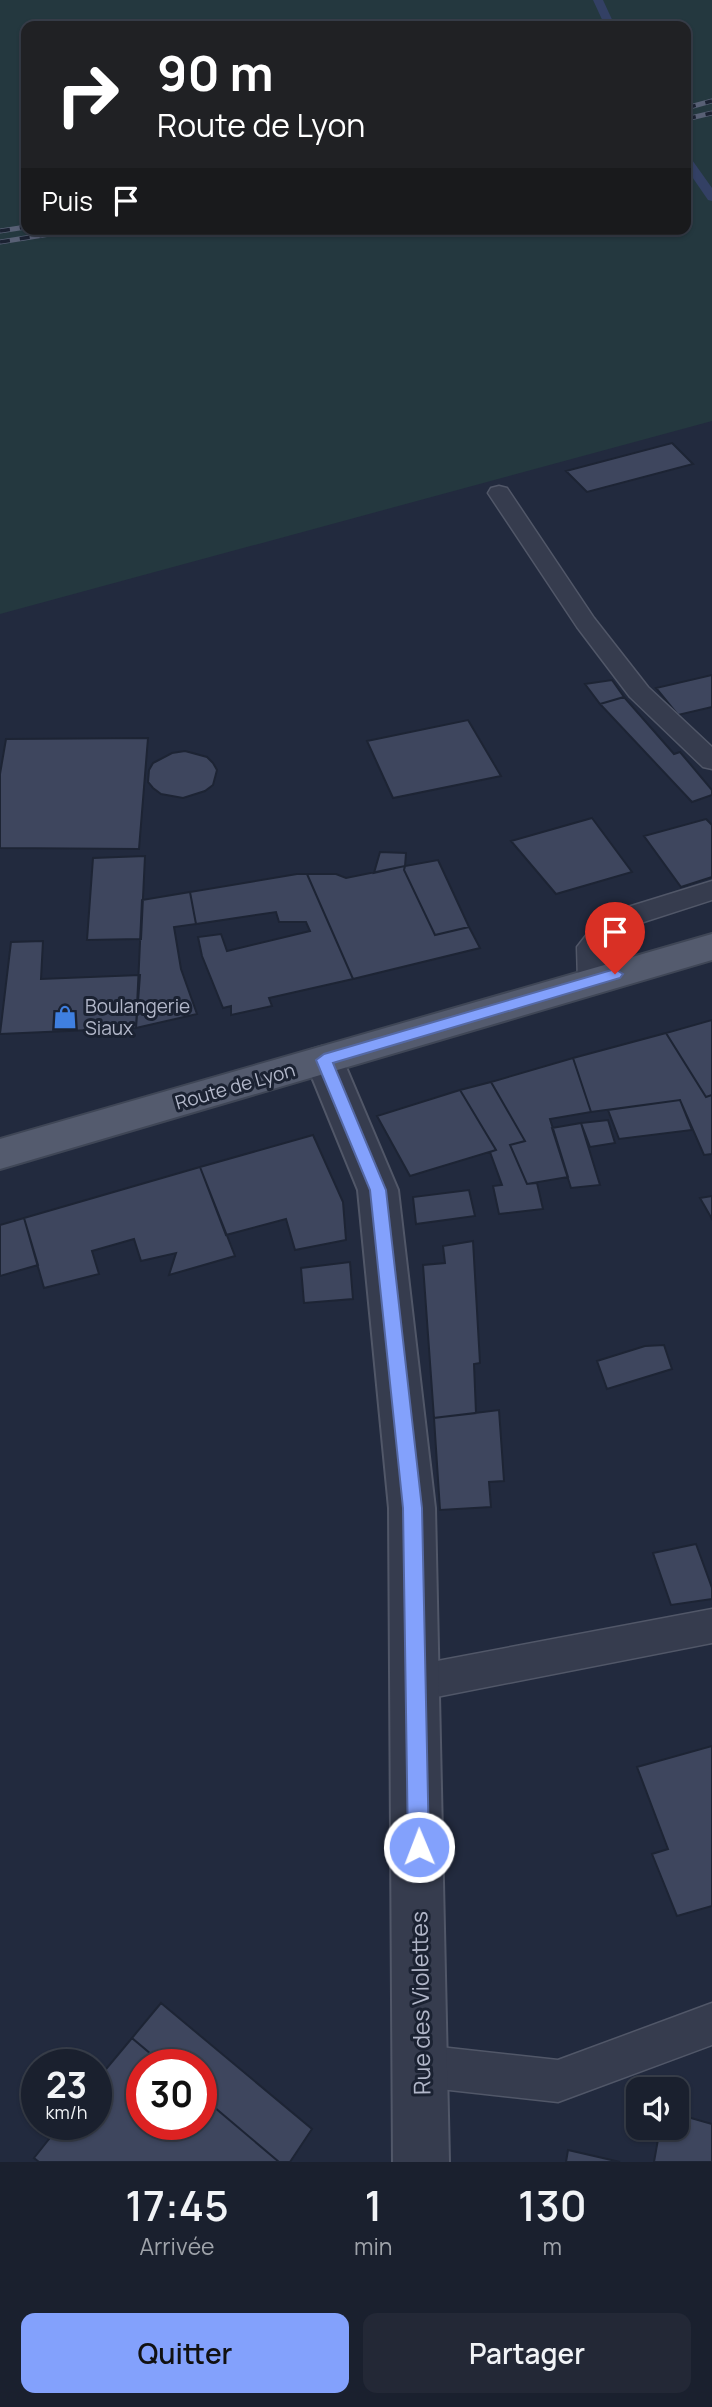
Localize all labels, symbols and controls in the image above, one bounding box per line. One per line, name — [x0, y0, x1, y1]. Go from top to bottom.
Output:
text: 90 m — [157, 39, 274, 106]
icon: right — [42, 49, 133, 140]
text: Route de Lyon — [157, 103, 365, 147]
icon: arrive — [107, 182, 145, 220]
text: Puis — [42, 183, 93, 219]
pin — [585, 902, 645, 974]
icon: arrive — [596, 913, 634, 951]
place label: Boulangerie Siaux — [85, 993, 190, 1041]
shop icon: Boulangerie Siaux — [51, 1003, 79, 1031]
street label: Route de Lyon — [172, 1056, 298, 1116]
position arrow — [382, 1810, 456, 1884]
street label: Rue des Violettes — [402, 1911, 438, 2095]
speed limit sign: 30 — [126, 2049, 217, 2140]
text: 23 — [46, 2061, 87, 2109]
map controls — [626, 2077, 689, 2140]
button: sound — [626, 2077, 689, 2140]
text: km/h — [46, 2100, 87, 2124]
text: 17:45 — [125, 2176, 229, 2234]
text: 1 — [364, 2176, 382, 2234]
text: 130 — [518, 2176, 587, 2234]
text: Arrivée — [139, 2230, 215, 2262]
text: min — [354, 2230, 393, 2262]
text: m — [543, 2230, 562, 2262]
button: Quitter — [21, 2313, 349, 2393]
button: Partager — [363, 2313, 691, 2393]

